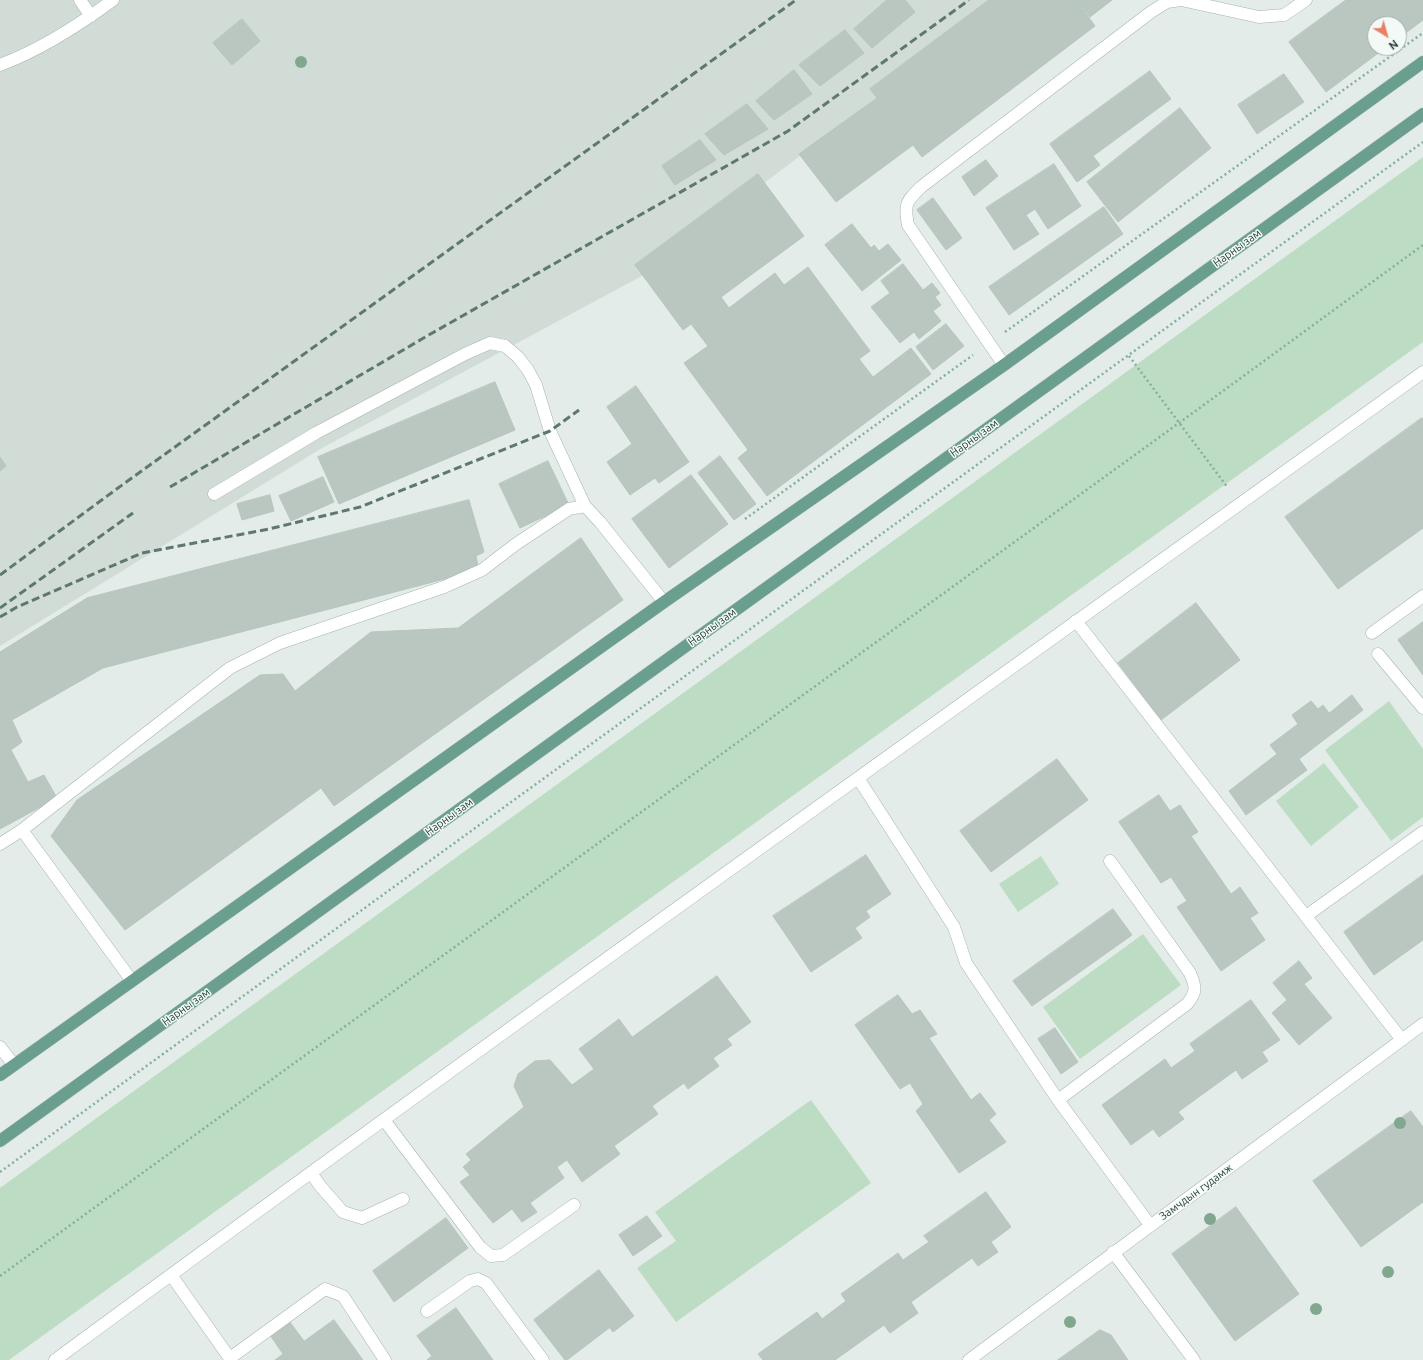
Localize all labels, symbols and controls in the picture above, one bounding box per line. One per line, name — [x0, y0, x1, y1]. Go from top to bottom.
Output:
north arrow — [1367, 16, 1407, 56]
text: N — [1387, 38, 1401, 52]
street label: Нарны зам — [1211, 226, 1263, 270]
street label: Нарны зам — [948, 416, 1000, 460]
street label: Нарны зам — [686, 605, 738, 649]
street label: Нарны зам — [423, 795, 475, 839]
street label: Нарны зам — [160, 985, 212, 1029]
street label: Замчдын гудамж — [1157, 1161, 1235, 1223]

